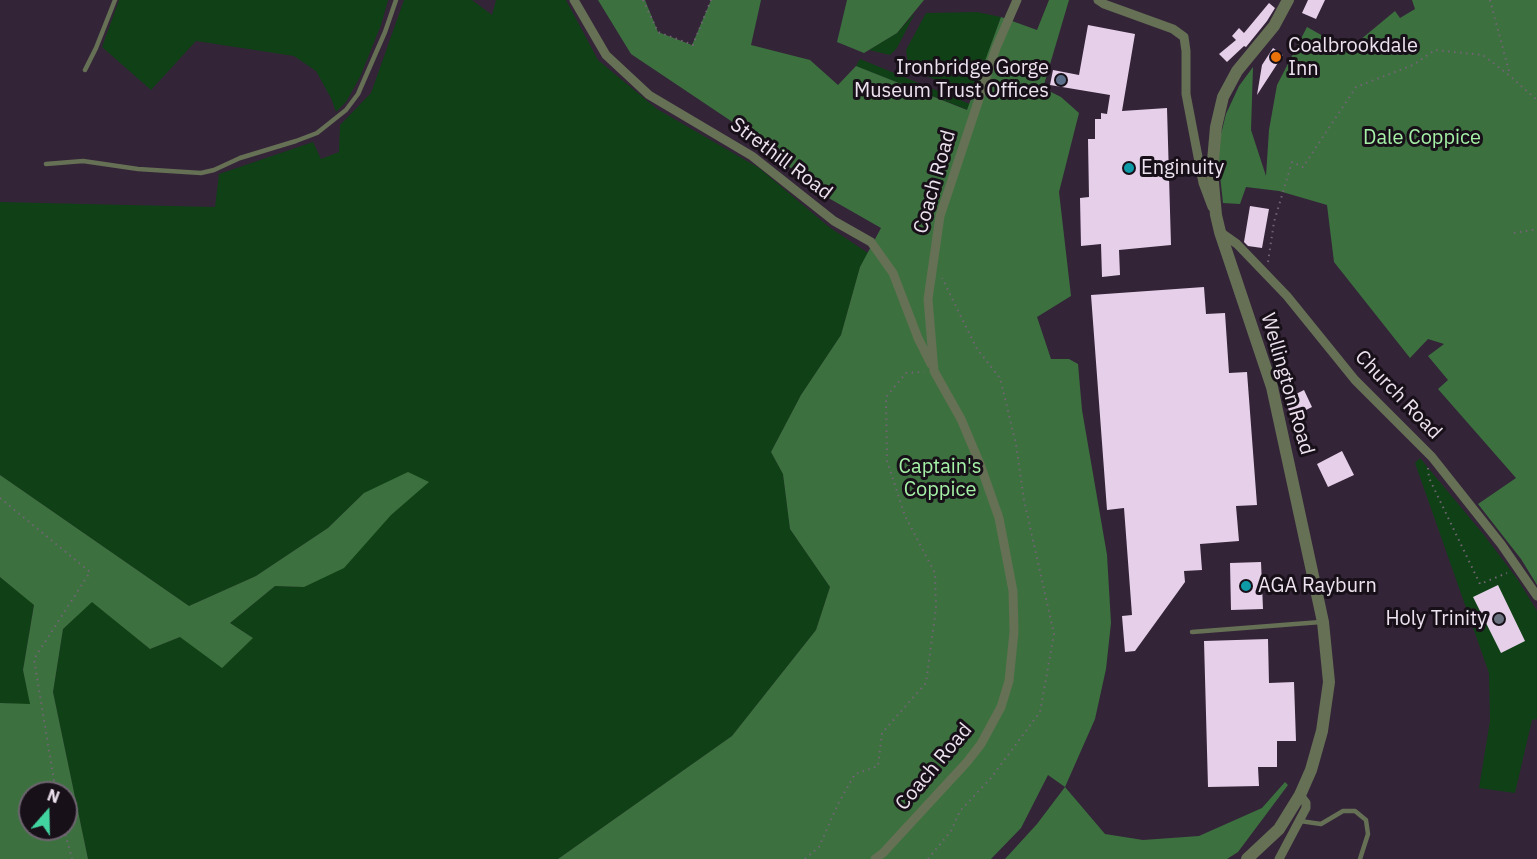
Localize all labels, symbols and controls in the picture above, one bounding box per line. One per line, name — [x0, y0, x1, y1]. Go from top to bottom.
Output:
place label: Coalbrookdale Inn — [1288, 34, 1418, 81]
marker: Coalbrookdale Inn — [1269, 50, 1283, 64]
place label: Ironbridge Gorge Museum Trust Offices — [854, 56, 1049, 103]
marker: Ironbridge Gorge Museum Trust Offices — [1054, 73, 1068, 87]
street label: Strethill Road — [725, 113, 837, 205]
park label: Dale Coppice — [1363, 126, 1481, 150]
street label: Coach Road — [909, 128, 961, 236]
place label: Enginuity — [1141, 156, 1224, 180]
marker: Enginuity — [1122, 161, 1136, 175]
street label: Wellington Road — [1255, 310, 1319, 458]
street label: Church Road — [1350, 345, 1446, 445]
park label: Captain's Coppice — [899, 455, 981, 502]
place label: AGA Rayburn — [1258, 574, 1377, 598]
marker: AGA Rayburn — [1239, 579, 1253, 593]
place label: Holy Trinity — [1385, 607, 1487, 631]
marker: Holy Trinity — [1492, 612, 1506, 626]
street label: Coach Road — [891, 719, 977, 815]
north arrow — [18, 781, 78, 841]
text: N — [45, 785, 62, 807]

